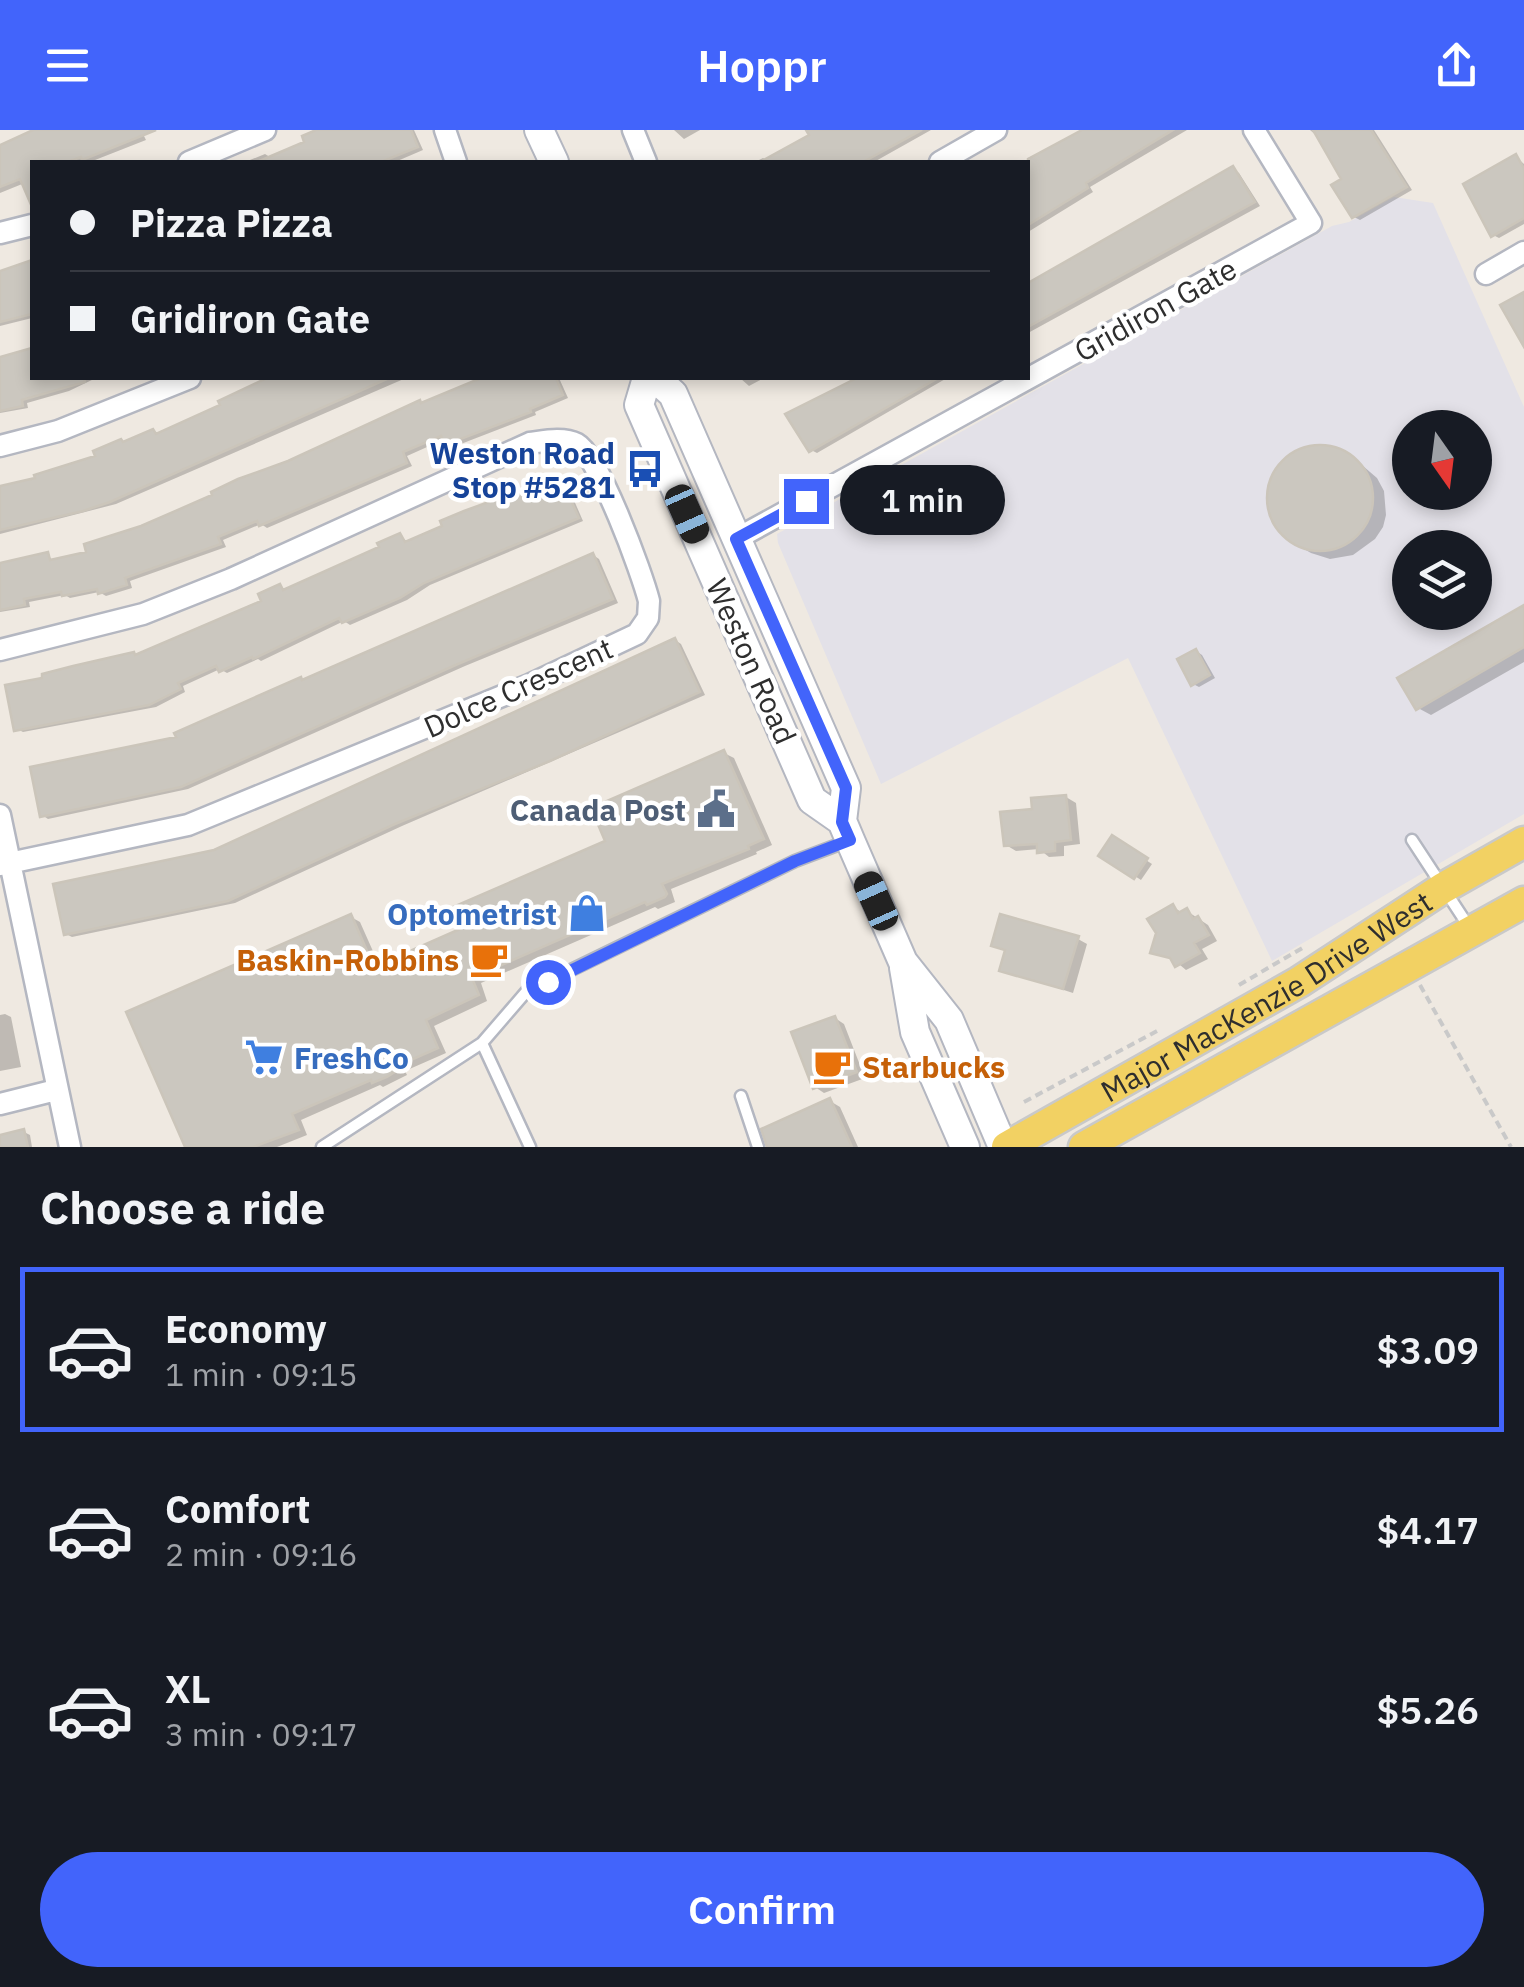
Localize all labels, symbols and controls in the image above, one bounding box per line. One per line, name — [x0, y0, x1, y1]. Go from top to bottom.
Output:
text: Hoppr — [697, 36, 827, 94]
icon: menu — [40, 38, 95, 93]
icon: share — [1429, 38, 1484, 93]
text: Pizza Pizza — [130, 198, 333, 247]
street label: Gridiron Gate — [1067, 248, 1243, 370]
text: Gridiron Gate — [130, 294, 370, 343]
north arrow — [1392, 410, 1492, 510]
map controls — [1392, 410, 1492, 630]
place label: Weston Road Stop #5281 — [430, 433, 615, 506]
bus stop icon: Weston Road Stop #5281 — [624, 448, 666, 490]
callout: 1 min — [841, 466, 1006, 536]
route end — [784, 479, 829, 524]
text: 1 min — [881, 479, 964, 521]
car — [661, 480, 713, 548]
button: layers — [1392, 530, 1492, 630]
street label: Weston Road — [698, 572, 806, 750]
street label: Dolce Crescent — [417, 628, 619, 746]
public building icon: Canada Post — [695, 788, 737, 830]
place label: Canada Post — [510, 790, 686, 829]
car — [850, 867, 902, 935]
street label: Major MacKenzie Drive West — [1093, 881, 1439, 1110]
shop icon: Optometrist — [566, 892, 608, 934]
place label: Optometrist — [387, 894, 557, 933]
cafe icon: Baskin-Robbins — [468, 938, 510, 980]
place label: Baskin-Robbins — [236, 940, 459, 979]
route start — [526, 960, 571, 1005]
supermarket icon: FreshCo — [243, 1036, 285, 1078]
place label: FreshCo — [294, 1038, 409, 1077]
cafe icon: Starbucks — [811, 1045, 853, 1087]
place label: Starbucks — [862, 1047, 1005, 1086]
text: Choose a ride — [40, 1178, 325, 1236]
text: Economy — [165, 1304, 327, 1353]
icon: car — [45, 1305, 135, 1395]
text: $3.09 — [1376, 1325, 1479, 1374]
text: 1 min · 09:15 — [165, 1353, 358, 1395]
text: Comfort — [165, 1484, 310, 1533]
icon: car — [45, 1485, 135, 1575]
text: $4.17 — [1376, 1505, 1479, 1554]
text: 2 min · 09:16 — [165, 1533, 358, 1575]
text: XL — [165, 1664, 211, 1713]
icon: car — [45, 1665, 135, 1755]
text: $5.26 — [1376, 1685, 1479, 1734]
text: 3 min · 09:17 — [165, 1713, 358, 1755]
button: Confirm — [40, 1852, 1484, 1967]

